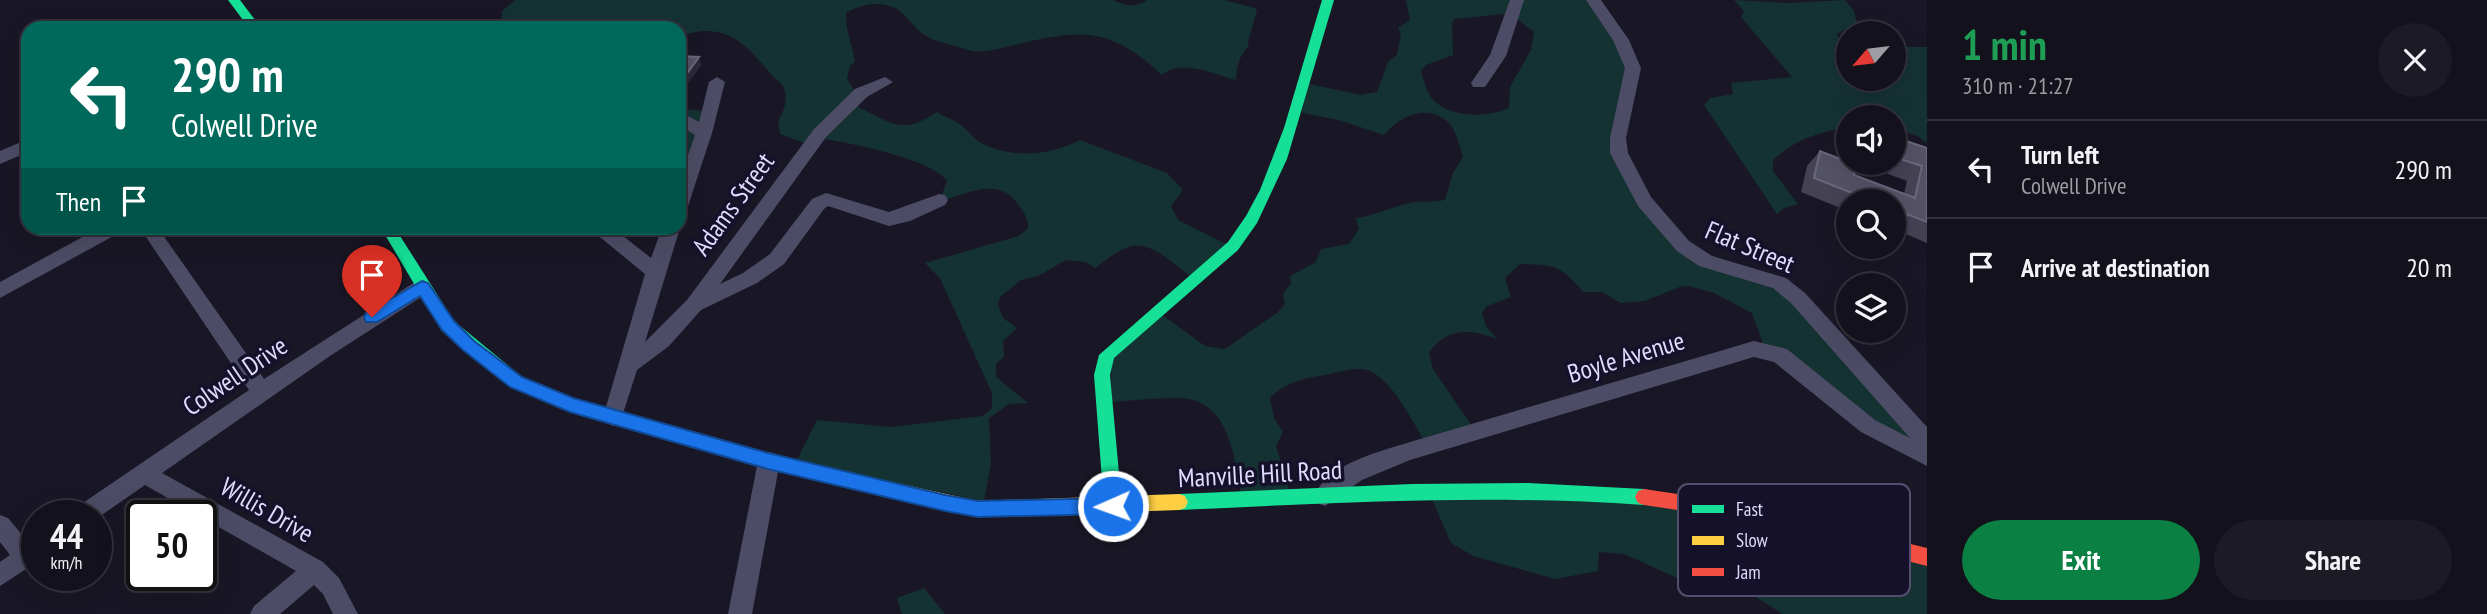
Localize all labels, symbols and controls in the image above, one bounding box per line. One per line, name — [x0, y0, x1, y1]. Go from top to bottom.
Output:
text: 1 min — [1962, 17, 2047, 72]
north arrow — [1836, 21, 1906, 91]
map controls — [1836, 21, 1906, 343]
button: close — [2378, 23, 2452, 97]
text: 290 m — [171, 42, 284, 106]
icon: left — [56, 49, 147, 140]
text: 310 m · 21:27 — [1962, 71, 2074, 100]
text: Colwell Drive — [171, 104, 318, 146]
button: sound — [1836, 105, 1906, 175]
text: Turn left — [2021, 138, 2099, 171]
street label: Adams Street — [684, 146, 781, 262]
icon: left — [1962, 150, 2000, 188]
text: 290 m — [2394, 153, 2452, 186]
text: Colwell Drive — [2021, 171, 2126, 200]
icon: arrive — [115, 182, 153, 220]
text: Then — [56, 185, 101, 218]
button: search — [1836, 189, 1906, 259]
street label: Flat Street — [1701, 213, 1800, 280]
pin — [342, 245, 402, 317]
icon: arrive — [1962, 248, 2000, 286]
text: Arrive at destination — [2021, 251, 2210, 284]
text: 20 m — [2406, 251, 2452, 284]
icon: arrive — [353, 256, 391, 294]
button: layers — [1836, 273, 1906, 343]
street label: Boyle Avenue — [1563, 323, 1688, 390]
street label: Colwell Drive — [176, 329, 293, 423]
street label: Manville Hill Road — [1177, 453, 1343, 494]
position arrow — [1076, 469, 1150, 543]
street label: Willis Drive — [215, 470, 320, 549]
legend — [1678, 484, 1910, 596]
text: Fast — [1736, 497, 1764, 521]
speed limit sign: 50 — [126, 500, 217, 591]
text: 44 — [50, 513, 83, 559]
button: Exit — [1962, 520, 2200, 600]
button: Share — [2214, 520, 2452, 600]
text: Slow — [1736, 528, 1769, 552]
text: km/h — [51, 551, 82, 574]
text: Jam — [1735, 560, 1761, 584]

